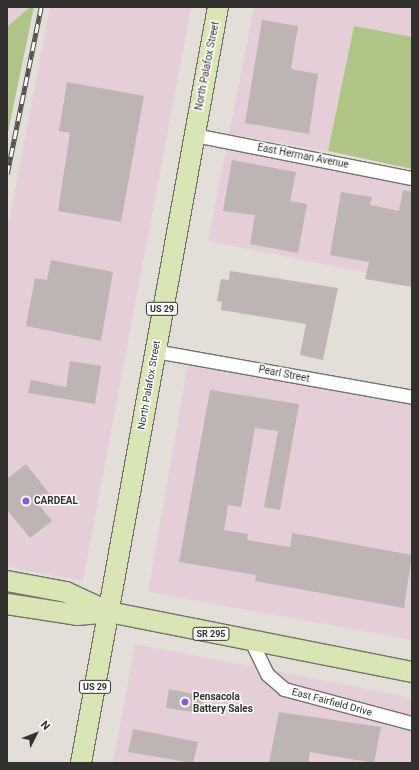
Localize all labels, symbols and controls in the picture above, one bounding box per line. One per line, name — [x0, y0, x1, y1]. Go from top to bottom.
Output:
street label: North Palafox Street — [193, 21, 221, 111]
street label: East Herman Avenue — [256, 141, 350, 171]
road number: US 29 — [145, 302, 179, 316]
street label: North Palafox Street — [135, 340, 163, 430]
street label: Pearl Street — [257, 363, 311, 385]
place label: CARDEAL — [34, 495, 78, 507]
marker: CARDEAL — [21, 496, 31, 506]
road number: SR 295 — [192, 627, 230, 641]
road number: US 29 — [78, 680, 112, 694]
street label: East Fairfield Drive — [291, 686, 373, 718]
place label: Pensacola Battery Sales — [193, 690, 253, 714]
marker: Pensacola Battery Sales — [180, 697, 190, 707]
north arrow — [16, 714, 56, 754]
text: N — [38, 718, 53, 733]

